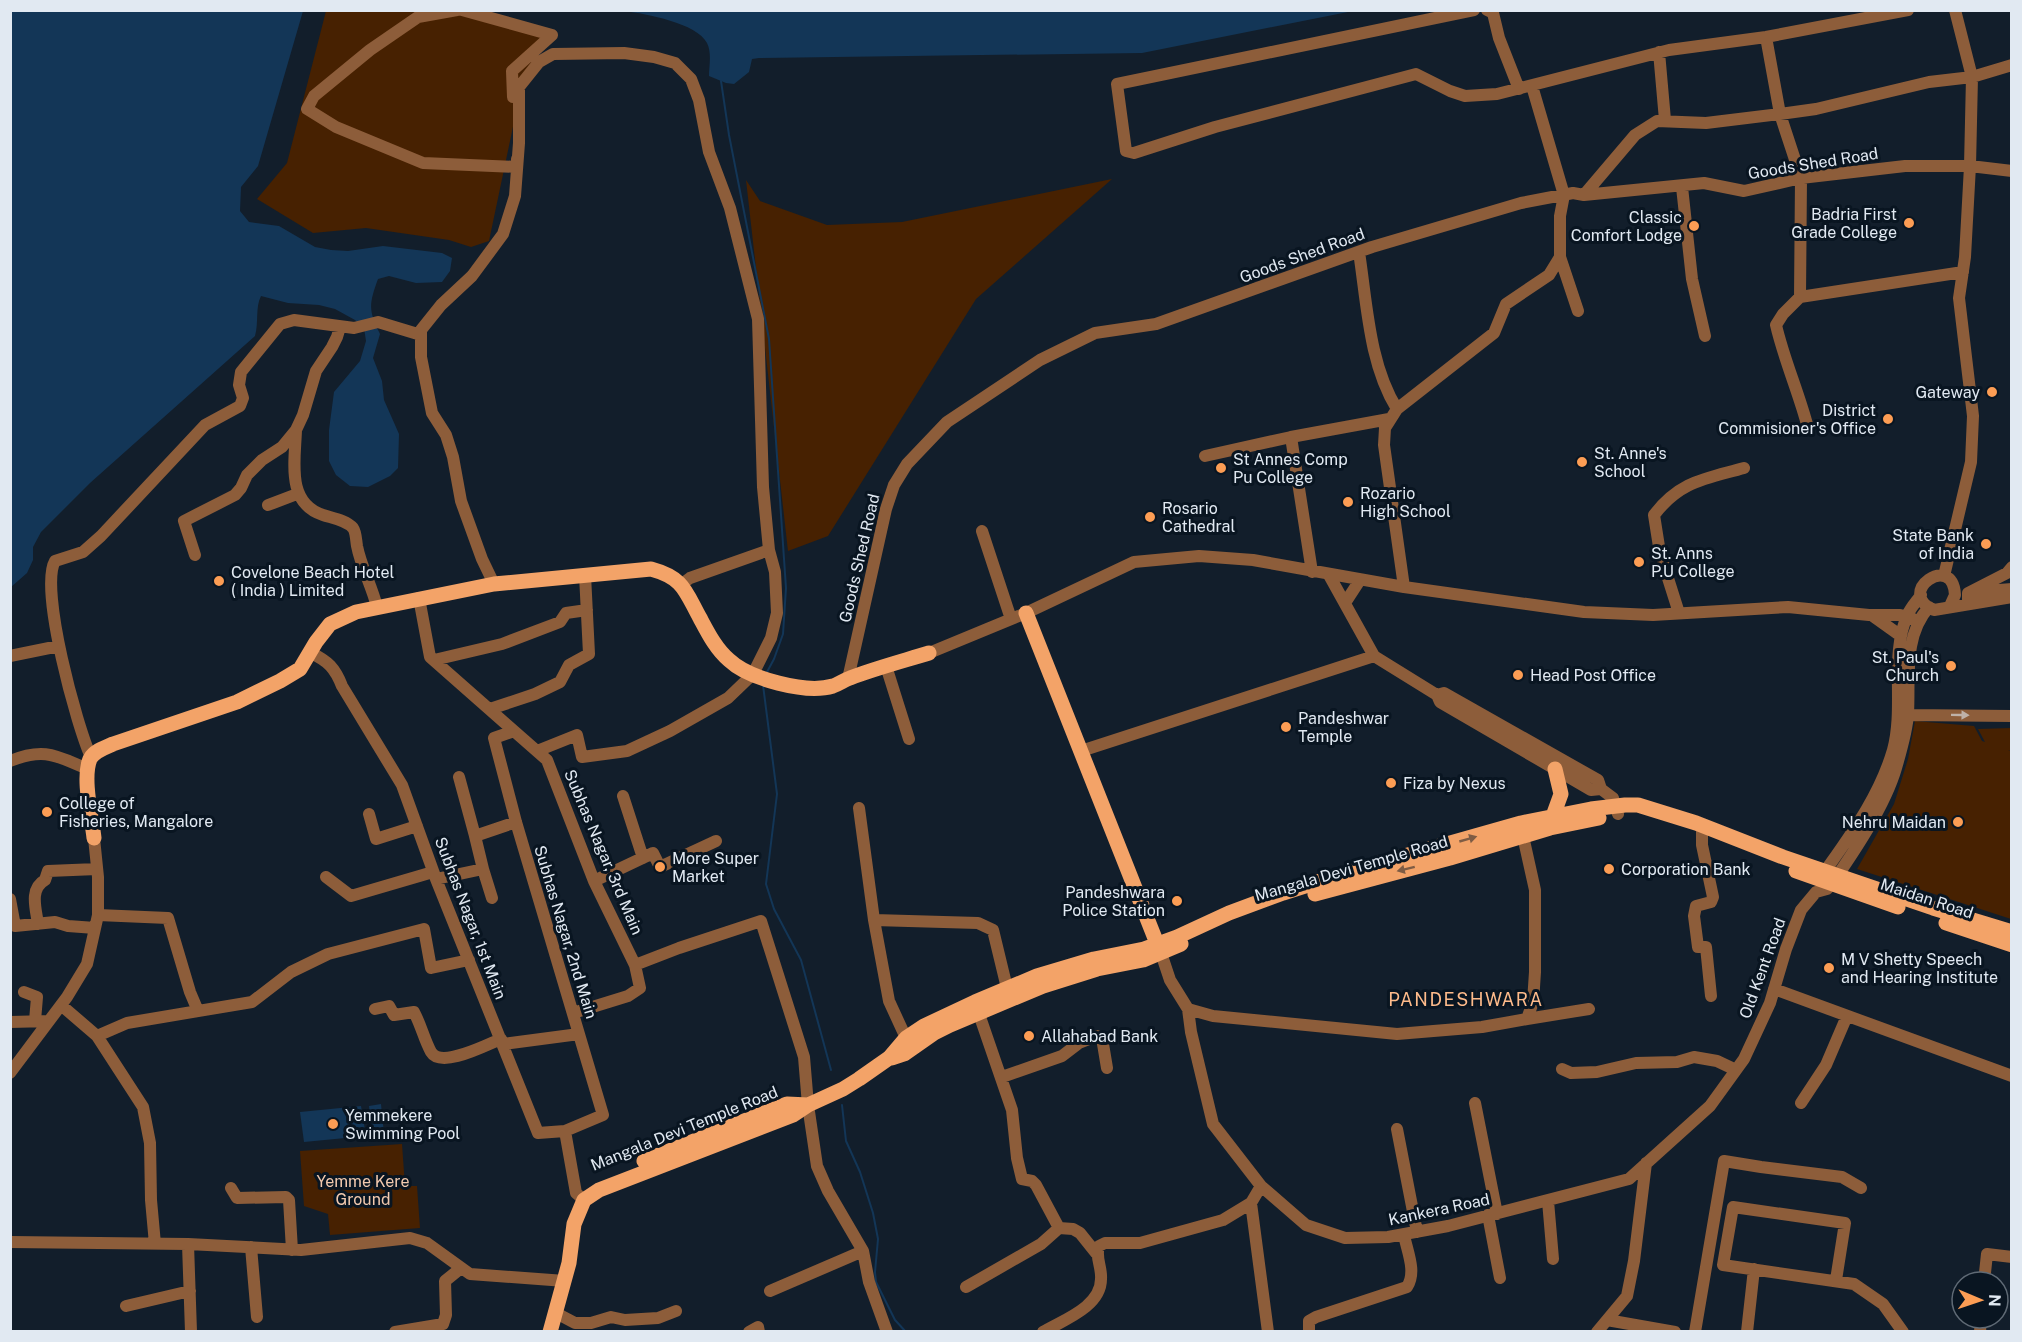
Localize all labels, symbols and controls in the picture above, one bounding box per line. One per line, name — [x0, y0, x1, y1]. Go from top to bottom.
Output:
street label: Goods Shed Road — [1747, 144, 1880, 183]
place label: Badria First Grade College — [1791, 205, 1897, 242]
place label: Classic Comfort Lodge — [1571, 208, 1682, 245]
marker: Badria First Grade College — [1902, 216, 1916, 230]
marker: Classic Comfort Lodge — [1687, 219, 1701, 233]
street label: Goods Shed Road — [1237, 224, 1367, 287]
place label: Gateway — [1915, 383, 1980, 402]
marker: Gateway — [1985, 385, 1999, 399]
place label: District Commisioner's Office — [1718, 401, 1876, 438]
marker: District Commisioner's Office — [1881, 412, 1895, 426]
place label: St. Anne's School — [1594, 444, 1667, 481]
place label: St Annes Comp Pu College — [1233, 450, 1348, 487]
marker: St. Anne's School — [1575, 455, 1589, 469]
marker: St Annes Comp Pu College — [1214, 461, 1228, 475]
place label: Rozario High School — [1360, 484, 1451, 521]
street label: Goods Shed Road — [835, 492, 884, 624]
marker: Rozario High School — [1341, 495, 1355, 509]
place label: Rosario Cathedral — [1162, 499, 1235, 536]
marker: Rosario Cathedral — [1143, 510, 1157, 524]
place label: State Bank of India — [1892, 526, 1974, 563]
marker: State Bank of India — [1979, 537, 1993, 551]
place label: St. Anns P.U College — [1651, 544, 1735, 581]
marker: St. Anns P.U College — [1632, 555, 1646, 569]
place label: Covelone Beach Hotel ( India ) Limited — [231, 563, 395, 600]
marker: Covelone Beach Hotel ( India ) Limited — [212, 574, 226, 588]
place label: St. Paul's Church — [1872, 648, 1939, 685]
marker: St. Paul's Church — [1944, 659, 1958, 673]
place label: Head Post Office — [1530, 666, 1656, 685]
marker: Head Post Office — [1511, 668, 1525, 682]
place label: Pandeshwar Temple — [1298, 709, 1389, 746]
one-way arrow — [1950, 710, 1969, 719]
marker: Pandeshwar Temple — [1279, 720, 1293, 734]
street label: Subhas Nagar, 3rd Main — [560, 767, 647, 938]
place label: Fiza by Nexus — [1403, 774, 1506, 793]
marker: Fiza by Nexus — [1384, 776, 1398, 790]
place label: College of Fisheries, Mangalore — [59, 794, 213, 831]
marker: College of Fisheries, Mangalore — [40, 805, 54, 819]
place label: Nehru Maidan — [1842, 813, 1946, 832]
marker: Nehru Maidan — [1951, 815, 1965, 829]
street label: Mangala Devi Temple Road — [1252, 832, 1450, 905]
street label: Subhas Nagar, 1st Main — [431, 834, 510, 1002]
one-way arrow — [1459, 834, 1477, 843]
street label: Subhas Nagar, 2nd Main — [530, 843, 601, 1021]
place label: More Super Market — [672, 849, 759, 886]
marker: More Super Market — [653, 860, 667, 874]
place label: Corporation Bank — [1621, 860, 1750, 879]
marker: Corporation Bank — [1602, 862, 1616, 876]
one-way arrow — [1397, 865, 1415, 875]
street label: Maidan Road — [1878, 875, 1976, 922]
place label: Pandeshwara Police Station — [1062, 883, 1165, 920]
marker: Pandeshwara Police Station — [1170, 894, 1184, 908]
street label: Old Kent Road — [1735, 915, 1790, 1021]
place label: M V Shetty Speech and Hearing Institute — [1841, 950, 1998, 987]
marker: M V Shetty Speech and Hearing Institute — [1822, 961, 1836, 975]
district label: PANDESHWARA — [1388, 989, 1544, 1010]
place label: Allahabad Bank — [1041, 1027, 1158, 1046]
marker: Allahabad Bank — [1022, 1029, 1036, 1043]
street label: Mangala Devi Temple Road — [588, 1082, 781, 1175]
place label: Yemmekere Swimming Pool — [345, 1106, 460, 1143]
marker: Yemmekere Swimming Pool — [326, 1117, 340, 1131]
park label: Yemme Kere Ground — [316, 1172, 410, 1209]
street label: Kankera Road — [1387, 1189, 1492, 1230]
north arrow — [1950, 1270, 2010, 1330]
text: N — [1985, 1294, 2004, 1307]

